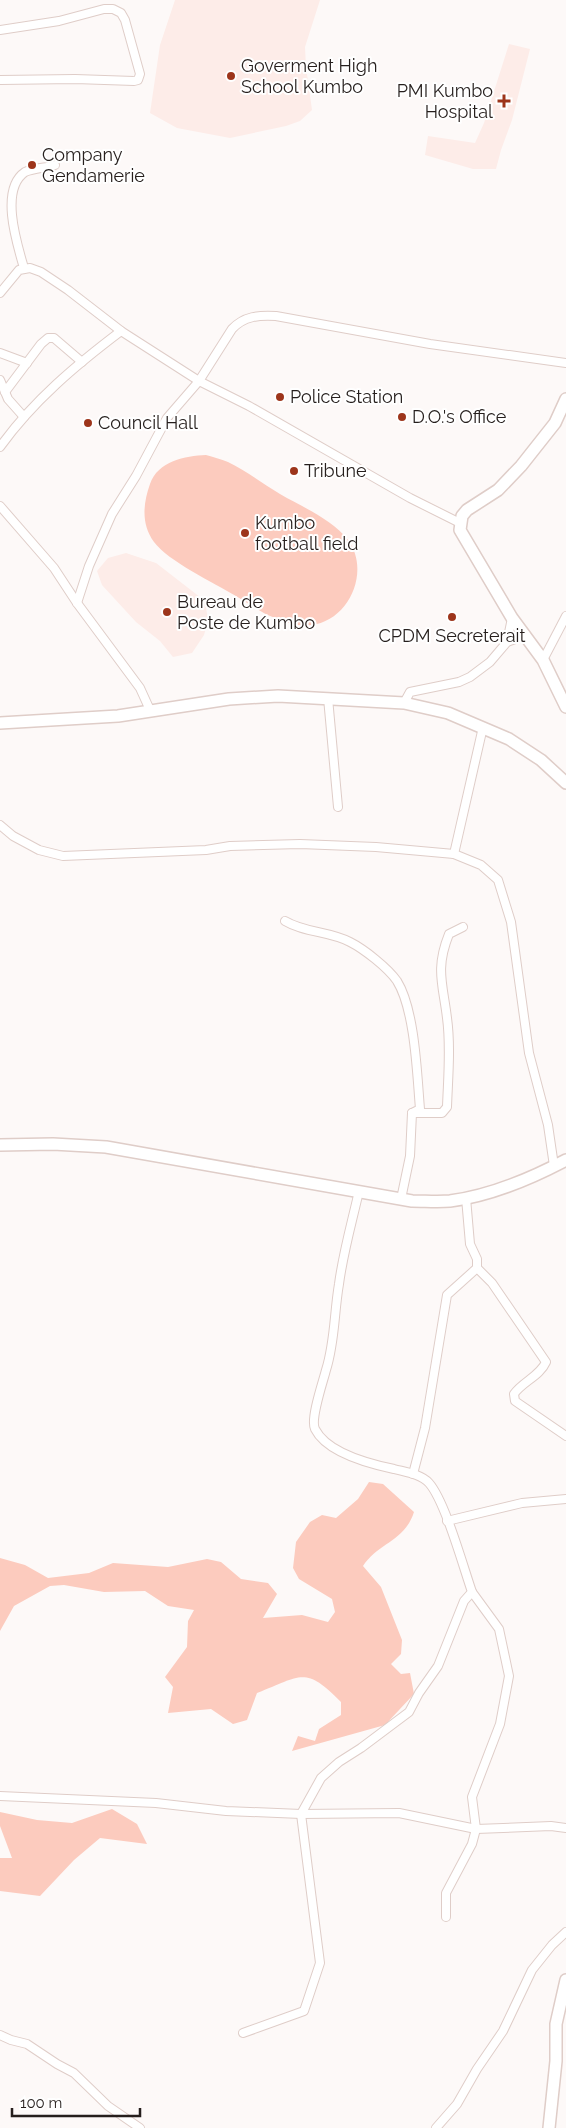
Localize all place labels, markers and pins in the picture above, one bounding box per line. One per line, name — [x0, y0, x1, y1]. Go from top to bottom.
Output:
place label: Goverment High School Kumbo — [241, 55, 377, 97]
marker: Goverment High School Kumbo — [225, 70, 237, 82]
place label: PMI Kumbo Hospital — [397, 80, 493, 122]
marker: PMI Kumbo Hospital — [497, 94, 511, 108]
place label: Company Gendamerie — [42, 144, 145, 186]
marker: Company Gendamerie — [26, 159, 38, 171]
place label: Police Station — [290, 386, 403, 407]
marker: Police Station — [274, 391, 286, 403]
place label: D.O.'s Office — [412, 406, 507, 427]
marker: D.O.'s Office — [396, 411, 408, 423]
place label: Council Hall — [98, 412, 198, 433]
marker: Council Hall — [82, 417, 94, 429]
place label: Tribune — [304, 460, 367, 481]
marker: Tribune — [288, 465, 300, 477]
place label: Kumbo football field — [255, 512, 358, 554]
marker: Kumbo football field — [239, 527, 251, 539]
place label: Bureau de Poste de Kumbo — [177, 591, 315, 633]
marker: Bureau de Poste de Kumbo — [161, 606, 173, 618]
marker: CPDM Secreterait — [446, 611, 458, 623]
place label: CPDM Secreterait — [378, 625, 526, 646]

